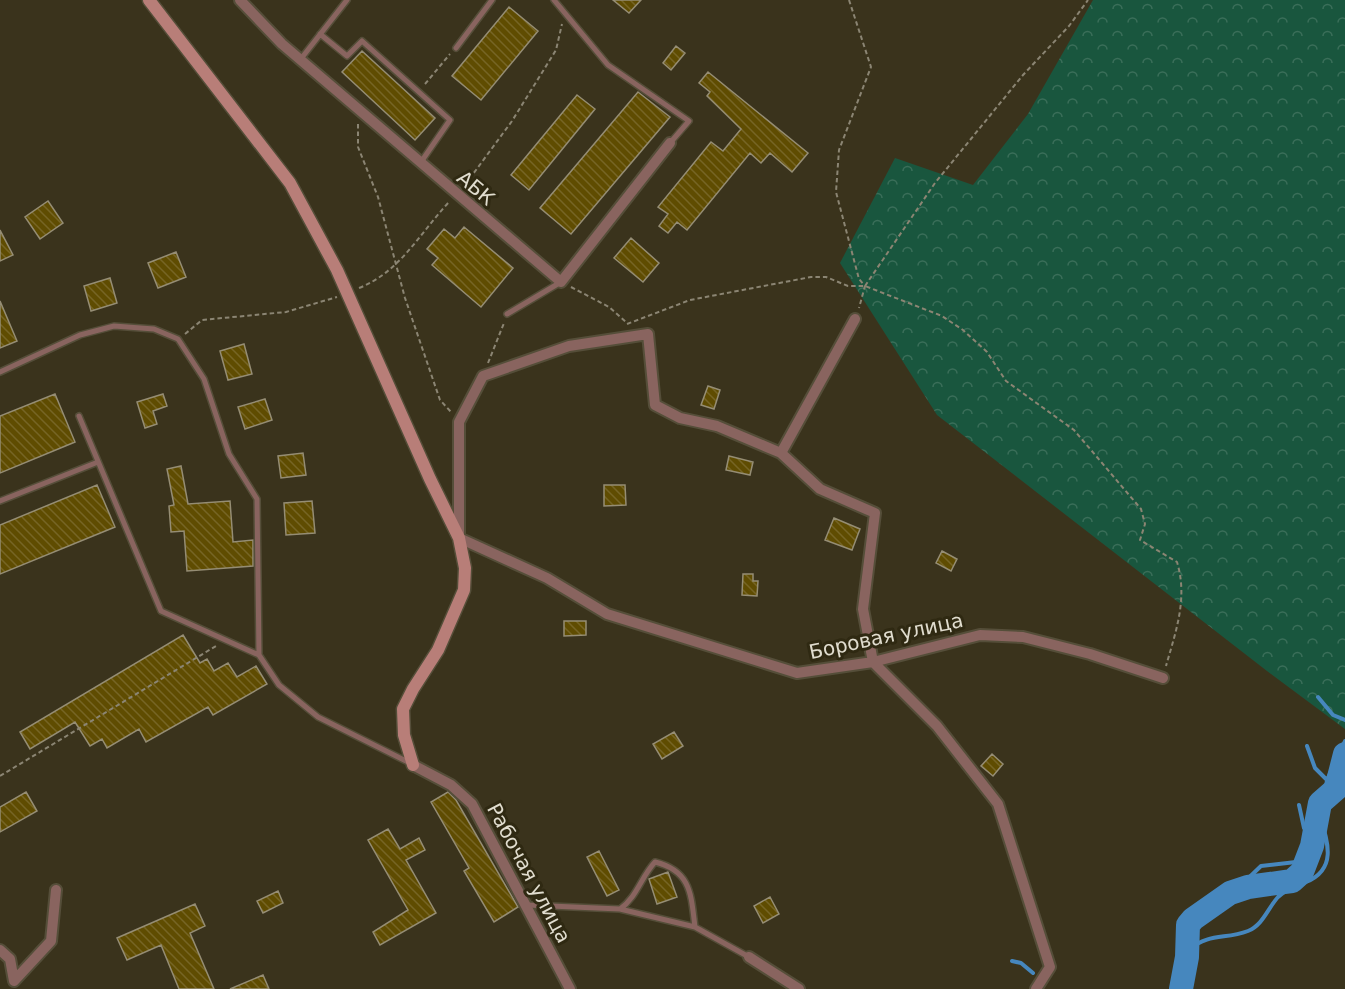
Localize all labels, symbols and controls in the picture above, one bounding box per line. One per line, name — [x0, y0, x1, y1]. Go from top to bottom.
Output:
street label: АБК — [452, 165, 500, 211]
street label: Боровая улица — [807, 608, 965, 664]
street label: Рабочая улица — [482, 799, 576, 947]

